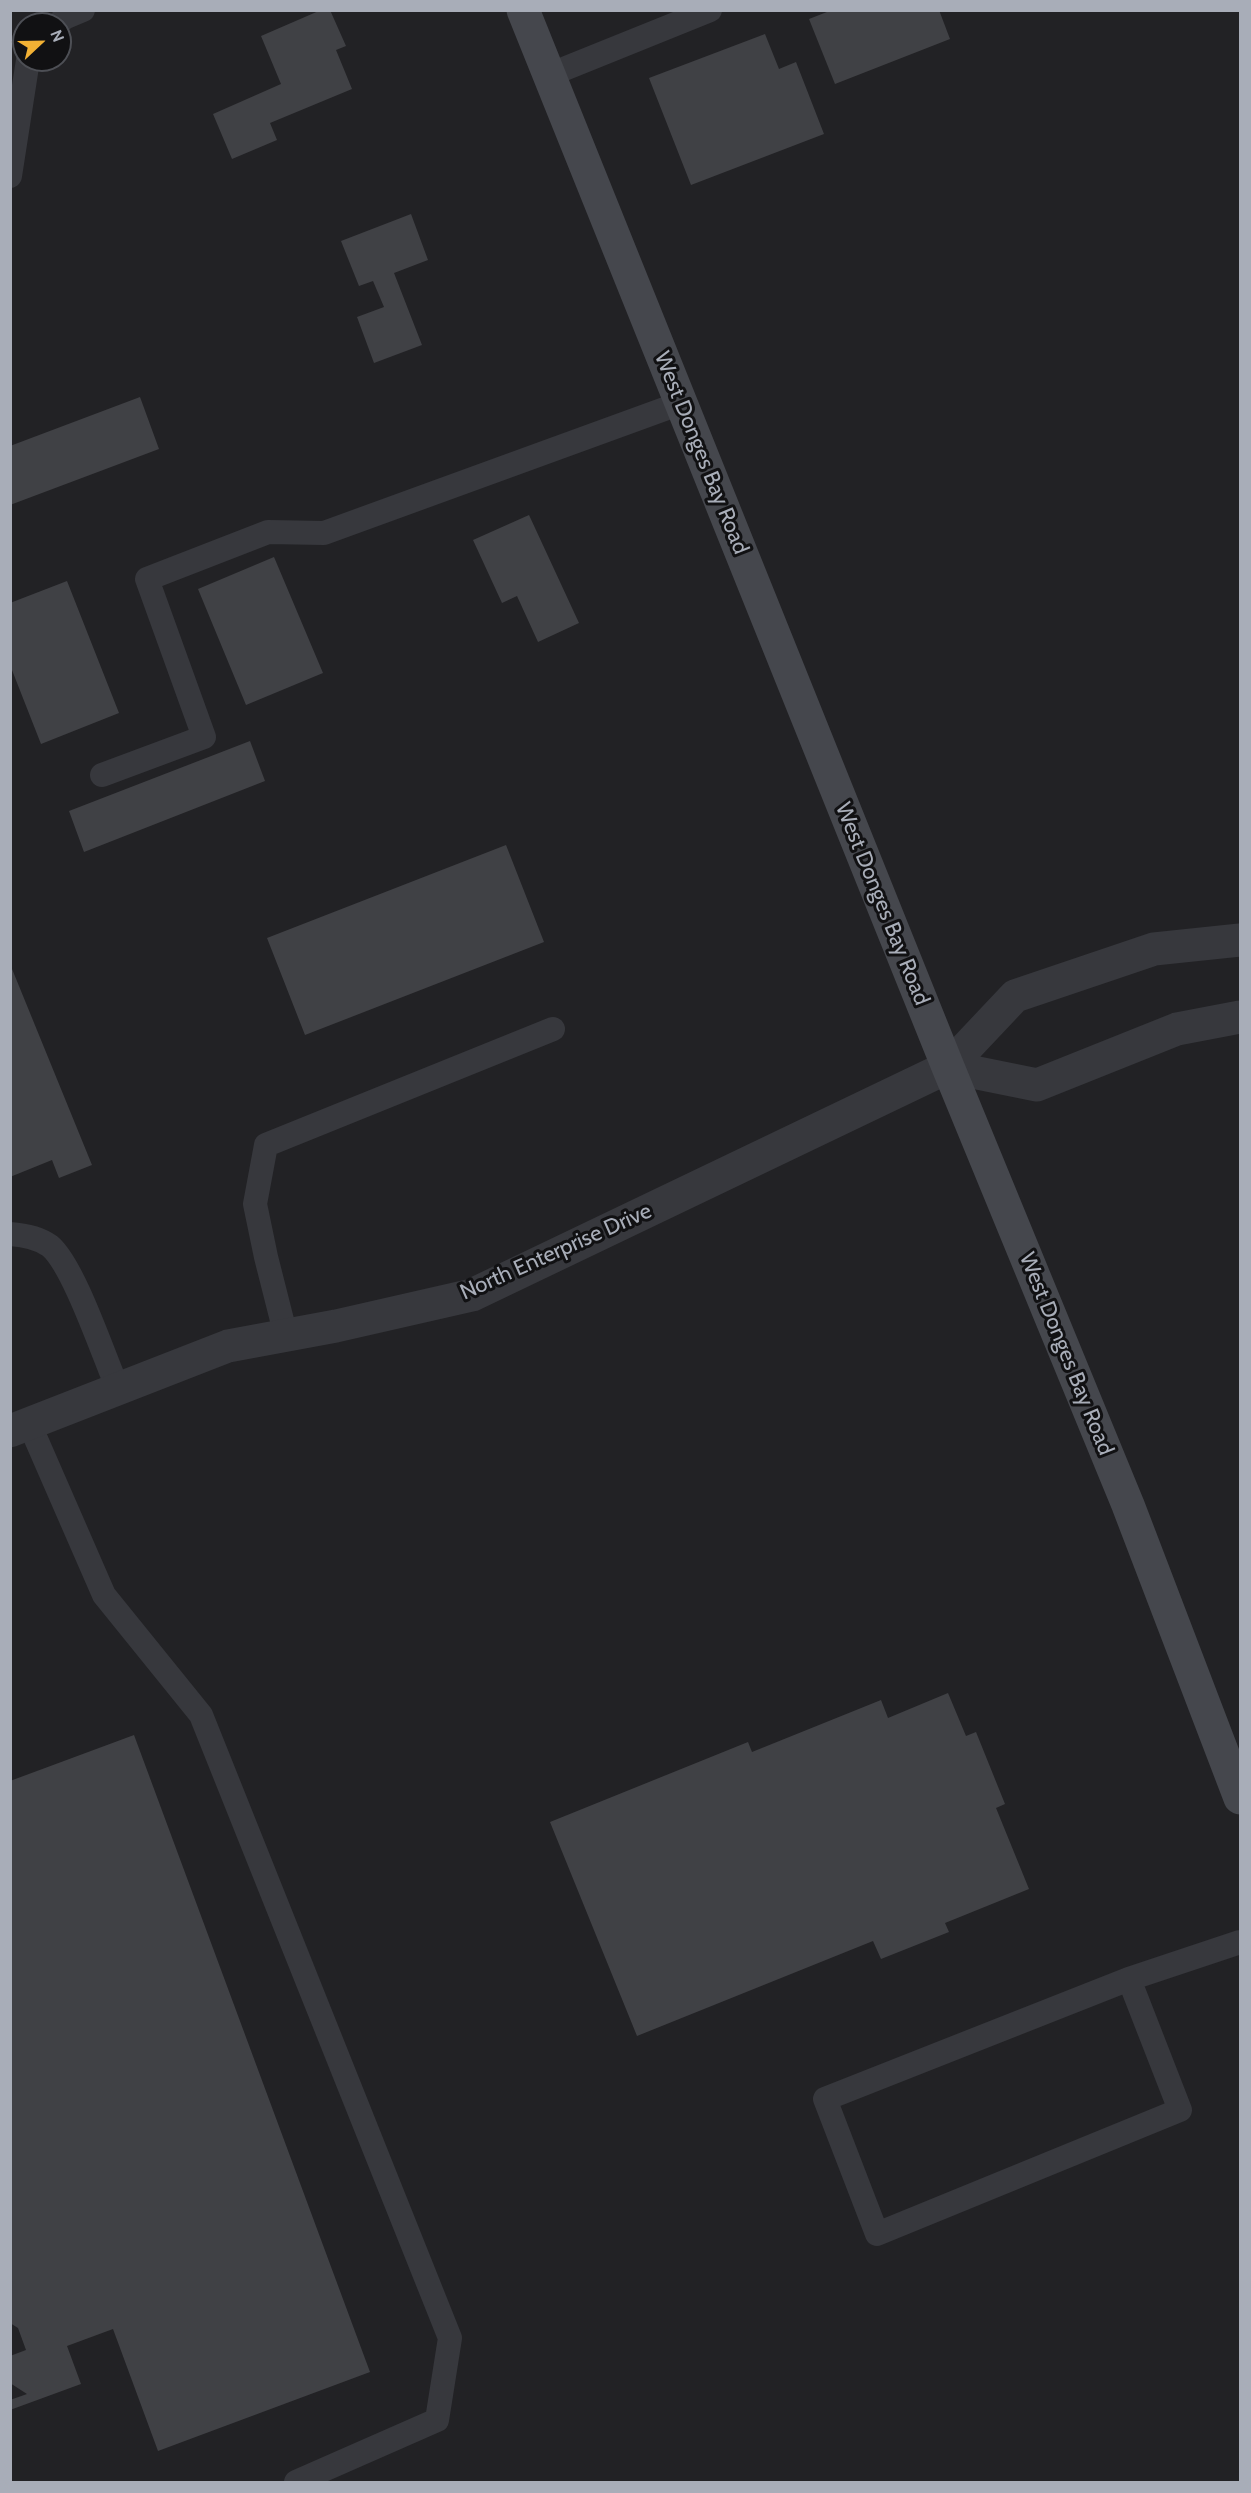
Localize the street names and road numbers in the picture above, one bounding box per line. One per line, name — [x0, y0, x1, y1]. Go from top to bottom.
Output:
street label: West Donges Bay Road — [648, 348, 754, 558]
street label: West Donges Bay Road — [829, 799, 935, 1009]
street label: North Enterprise Drive — [456, 1198, 656, 1306]
street label: West Donges Bay Road — [1013, 1249, 1119, 1459]

